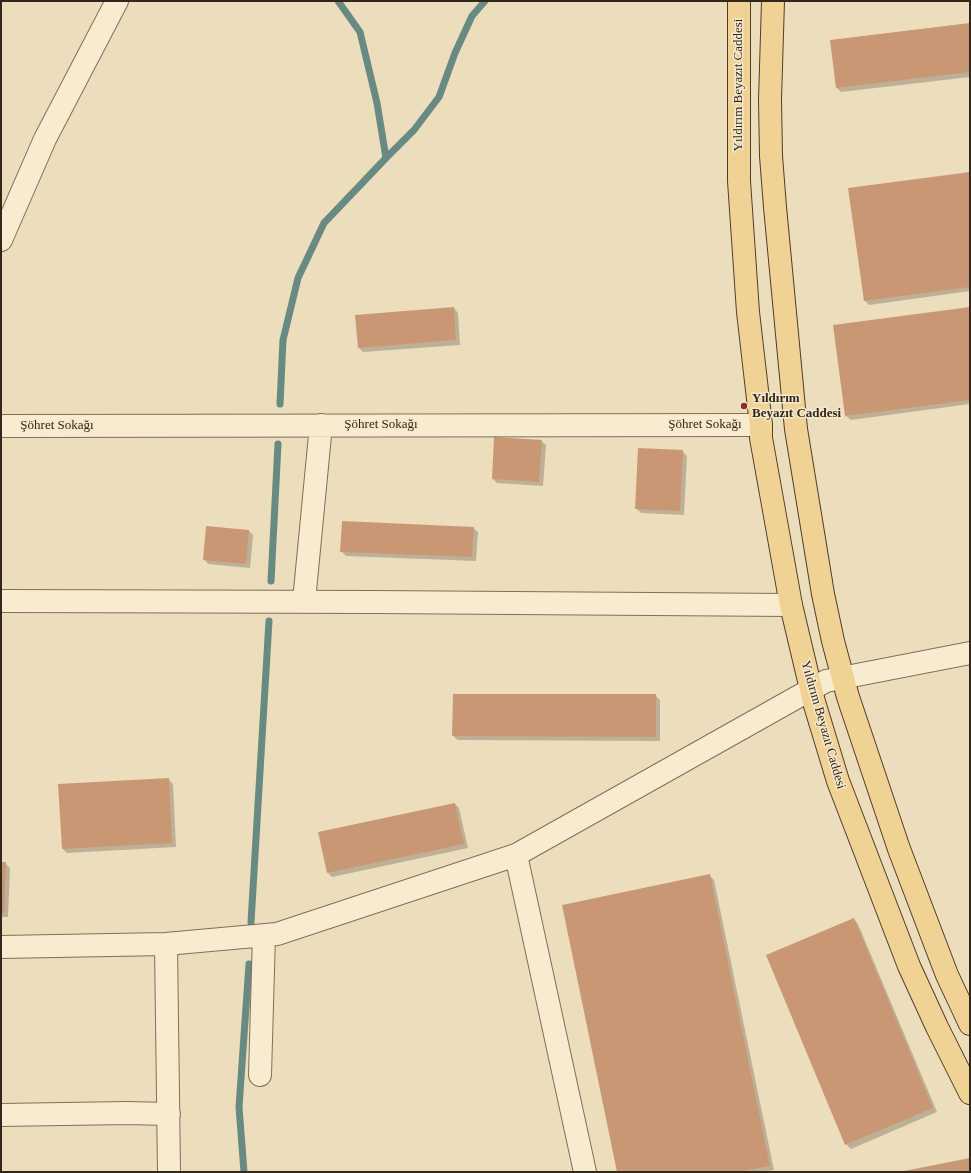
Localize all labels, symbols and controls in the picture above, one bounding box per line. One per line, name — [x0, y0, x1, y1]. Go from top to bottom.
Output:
street label: Yıldırım Beyazıt Caddesi — [731, 19, 747, 151]
place label: Yıldırım Beyazıt Caddesi — [752, 391, 841, 422]
marker: Yıldırım Beyazıt Caddesi — [739, 401, 749, 411]
street label: Şöhret Sokağı — [344, 417, 418, 433]
street label: Şöhret Sokağı — [668, 417, 742, 433]
street label: Şöhret Sokağı — [20, 418, 94, 434]
street label: Yıldırım Beyazıt Caddesi — [797, 659, 849, 791]

